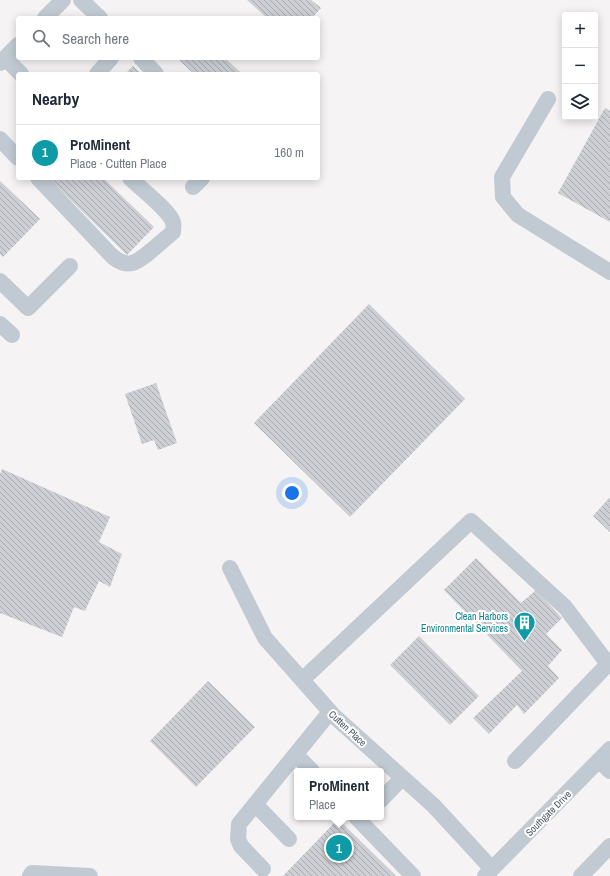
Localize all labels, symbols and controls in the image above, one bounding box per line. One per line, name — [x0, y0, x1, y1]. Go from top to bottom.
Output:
map controls — [562, 12, 598, 120]
button: + — [562, 12, 598, 48]
search box — [16, 16, 320, 60]
icon: search — [30, 27, 52, 49]
text: Search here — [62, 28, 129, 49]
button: − — [562, 48, 598, 84]
button: layers — [562, 84, 598, 120]
text: Nearby — [32, 87, 79, 110]
text: ProMinent — [70, 134, 130, 155]
text: 1 — [42, 144, 48, 161]
text: 160 m — [274, 144, 304, 161]
text: Place · Cutten Place — [70, 155, 167, 172]
your location — [282, 483, 302, 503]
building icon: Clean Harbors Environmental Services — [511, 609, 537, 642]
place label: Clean Harbors Environmental Services — [421, 610, 508, 635]
street label: Cutten Place — [326, 708, 370, 749]
popup — [294, 768, 384, 820]
text: ProMinent — [309, 775, 369, 796]
street label: Southgate Drive — [523, 787, 574, 839]
text: Place — [309, 796, 336, 813]
pin: 1 — [326, 833, 352, 863]

